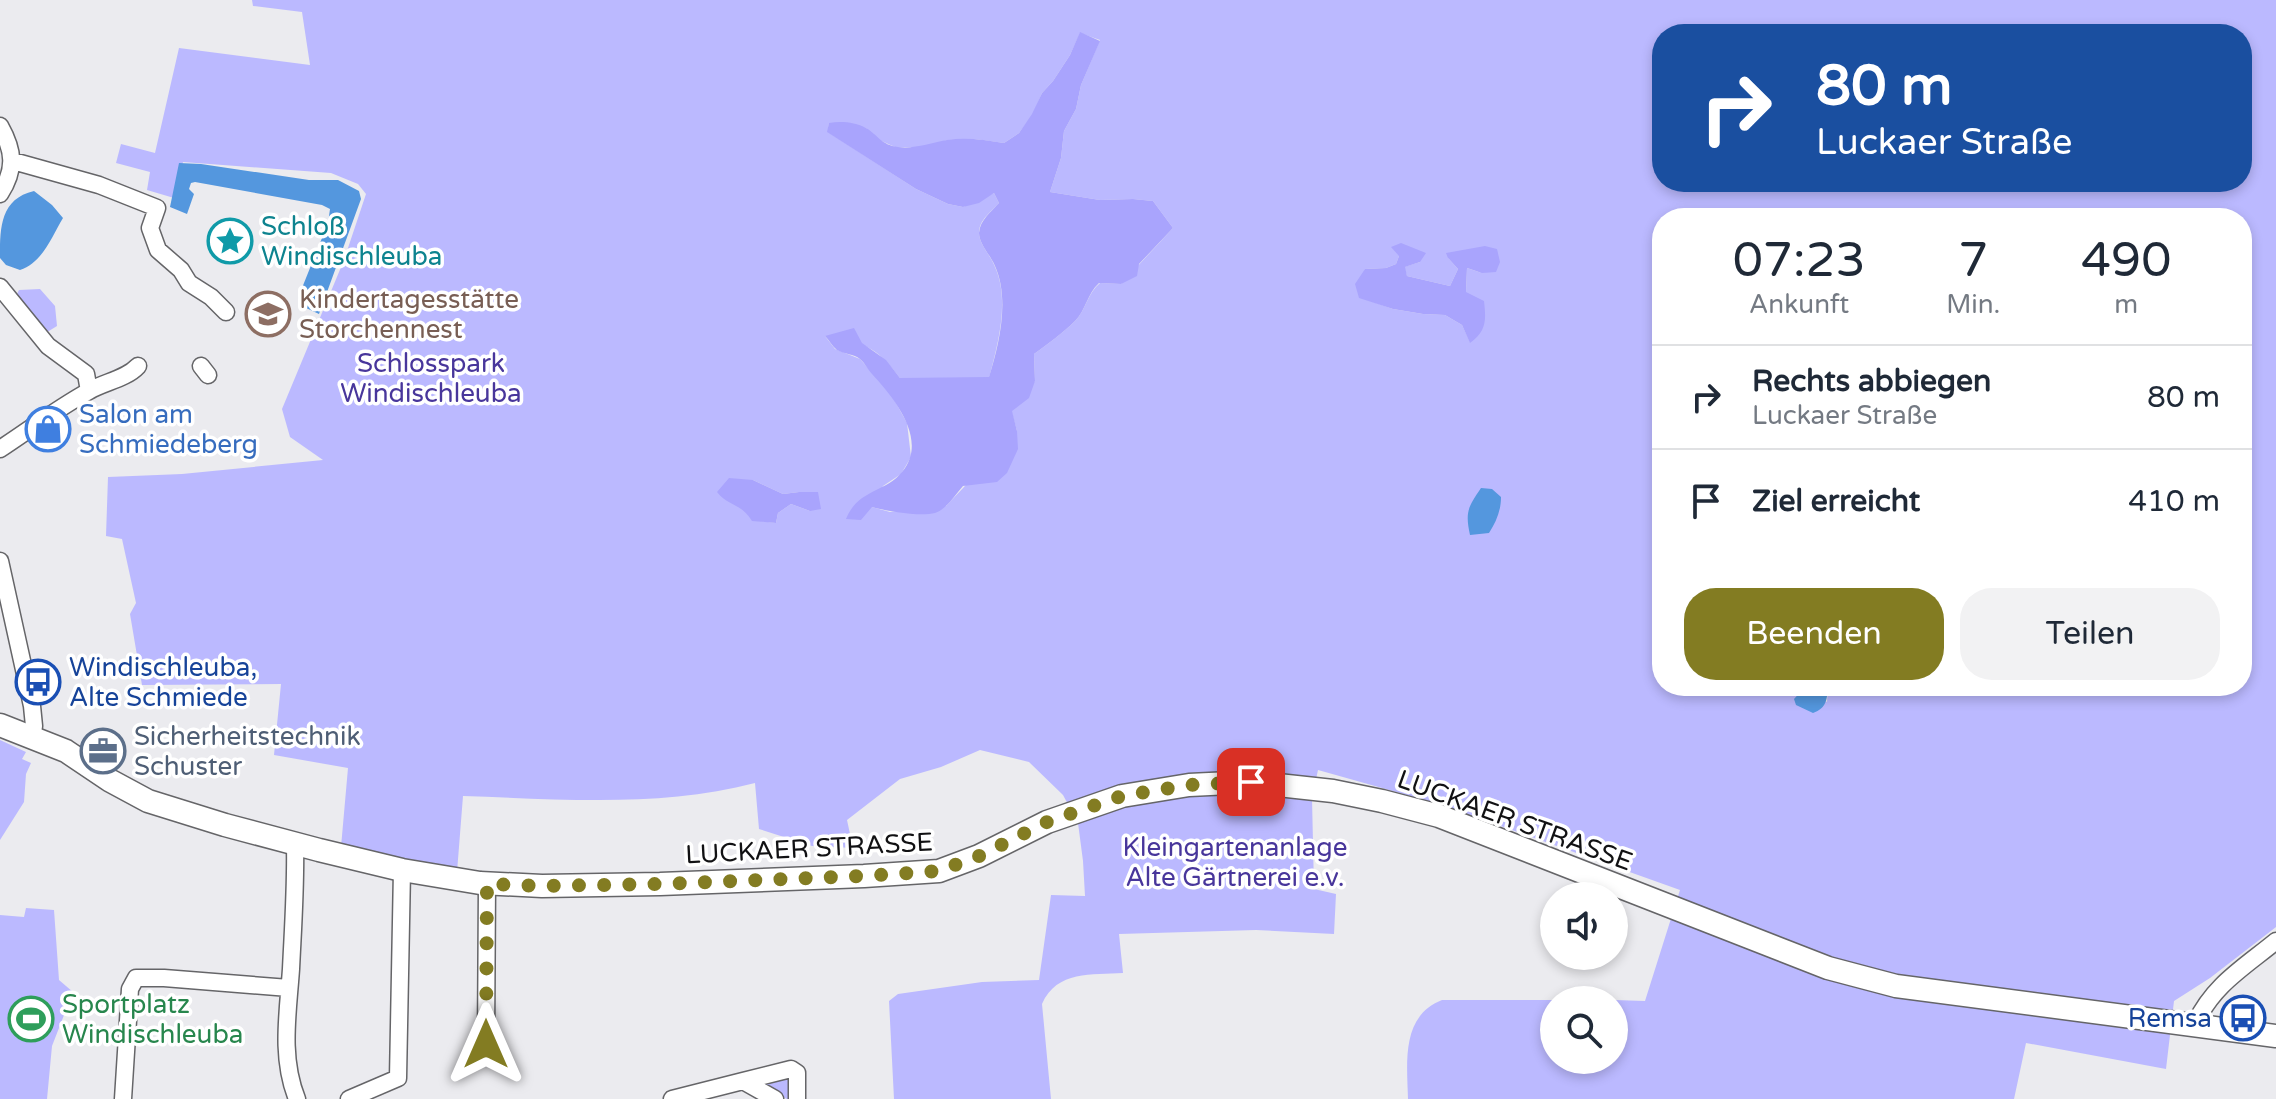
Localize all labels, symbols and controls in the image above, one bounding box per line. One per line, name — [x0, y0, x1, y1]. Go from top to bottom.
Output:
text: 80 m — [1816, 53, 1952, 120]
icon: right — [1684, 56, 1788, 160]
text: Luckaer Straße — [1816, 121, 2072, 164]
place label: Schloß Windischleuba — [261, 211, 442, 272]
place icon: Schloß Windischleuba — [206, 217, 254, 265]
text: 07:23 — [1733, 232, 1866, 290]
text: 7 — [1958, 232, 1988, 290]
text: 490 — [2081, 232, 2171, 290]
place label: Kindertagesstätte Storchennest — [299, 284, 519, 345]
text: Ankunft — [1749, 289, 1849, 320]
text: Min. — [1946, 289, 2000, 320]
text: m — [2114, 289, 2138, 320]
school or university icon: Kindertagesstätte Storchennest — [244, 290, 292, 338]
park label: Schlosspark Windischleuba — [340, 348, 522, 409]
text: Rechts abbiegen — [1752, 363, 1991, 400]
icon: right — [1684, 375, 1728, 419]
text: 80 m — [2147, 379, 2220, 416]
place label: Salon am Schmiedeberg — [79, 399, 258, 460]
text: Luckaer Straße — [1752, 400, 1937, 431]
shop icon: Salon am Schmiedeberg — [24, 405, 72, 453]
icon: arrive — [1684, 479, 1728, 523]
text: Ziel erreicht — [1752, 483, 1920, 520]
text: 410 m — [2128, 483, 2220, 520]
button: Beenden — [1684, 588, 1944, 680]
button: Teilen — [1960, 588, 2220, 680]
place label: Windischleuba, Alte Schmiede — [69, 652, 257, 713]
bus stop icon: Windischleuba, Alte Schmiede — [14, 658, 62, 706]
place label: Sicherheitstechnik Schuster — [134, 721, 361, 782]
office icon: Sicherheitstechnik Schuster — [79, 727, 127, 775]
pin — [1217, 748, 1285, 816]
icon: arrive — [1229, 760, 1273, 804]
street label: LUCKAER STRASSE — [1393, 764, 1637, 877]
street label: LUCKAER STRASSE — [684, 827, 934, 870]
park label: Kleingartenanlage Alte Gärtnerei e.v. — [1123, 832, 1347, 893]
map controls — [1540, 882, 1628, 1074]
button: sound — [1540, 882, 1628, 970]
button: search — [1540, 986, 1628, 1074]
place label: Sportplatz Windischleuba — [62, 989, 243, 1050]
bus stop icon: Remsa — [2219, 994, 2267, 1042]
sports icon: Sportplatz Windischleuba — [7, 995, 55, 1043]
position arrow — [444, 1002, 528, 1086]
place label: Remsa — [2128, 1003, 2212, 1034]

